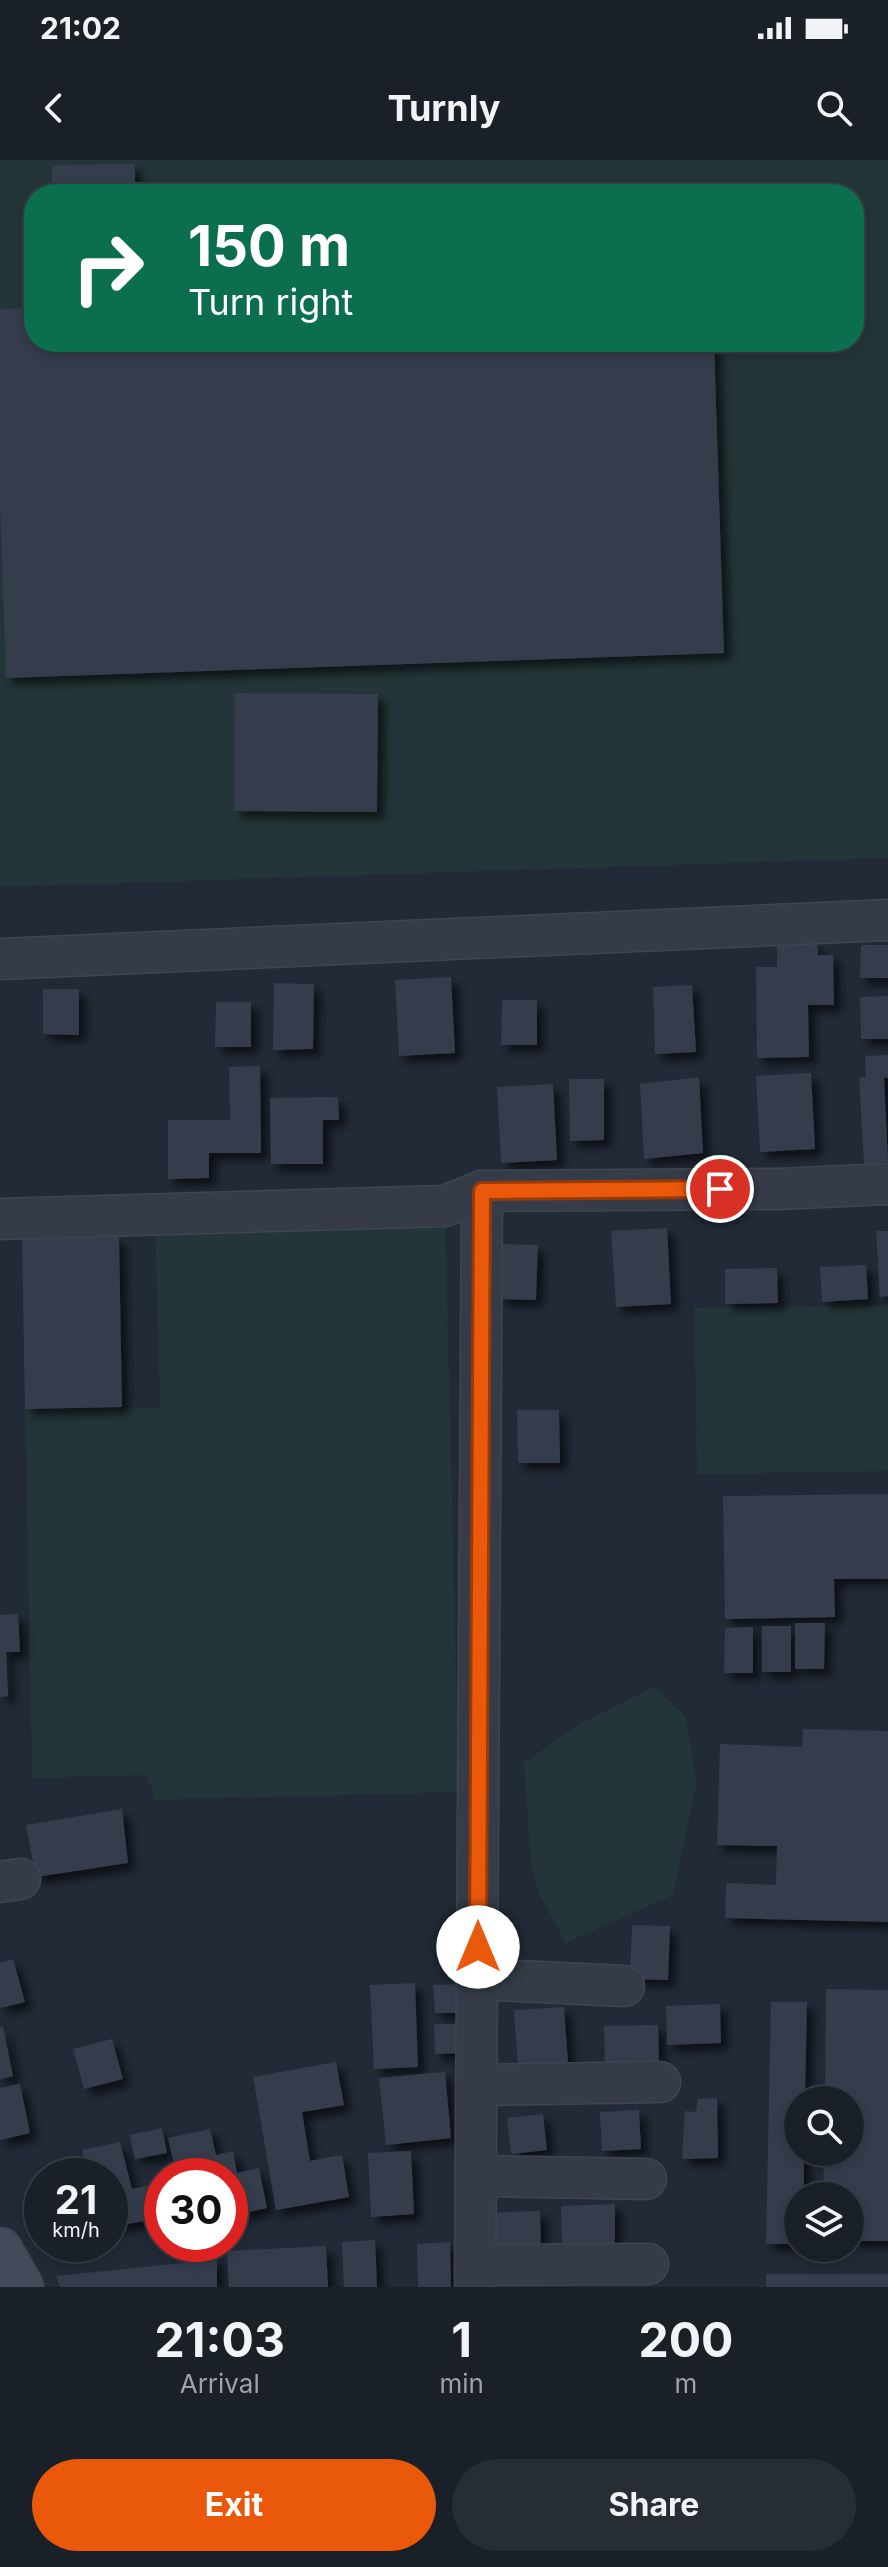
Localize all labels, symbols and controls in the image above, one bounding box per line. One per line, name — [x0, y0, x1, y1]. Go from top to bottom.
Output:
text: 21:02 — [40, 10, 121, 46]
icon: back — [32, 86, 76, 130]
text: Turnly — [388, 86, 500, 130]
icon: search — [812, 86, 856, 130]
text: 150 m — [188, 212, 350, 280]
icon: right — [56, 216, 160, 320]
text: Turn right — [188, 280, 353, 324]
pin — [686, 1155, 754, 1223]
icon: arrive — [698, 1167, 742, 1211]
position arrow — [436, 1905, 520, 1989]
map controls — [784, 2086, 864, 2262]
button: search — [784, 2086, 864, 2166]
speed limit sign: 30 — [144, 2158, 248, 2262]
text: 21 — [55, 2175, 97, 2224]
button: layers — [784, 2182, 864, 2262]
text: km/h — [52, 2218, 100, 2242]
text: 21:03 — [155, 2310, 285, 2369]
text: 1 — [451, 2310, 472, 2369]
text: 200 — [638, 2310, 733, 2369]
text: Arrival — [180, 2368, 260, 2399]
text: min — [439, 2368, 484, 2399]
text: m — [675, 2368, 697, 2399]
button: Exit — [32, 2459, 436, 2551]
button: Share — [452, 2459, 856, 2551]

